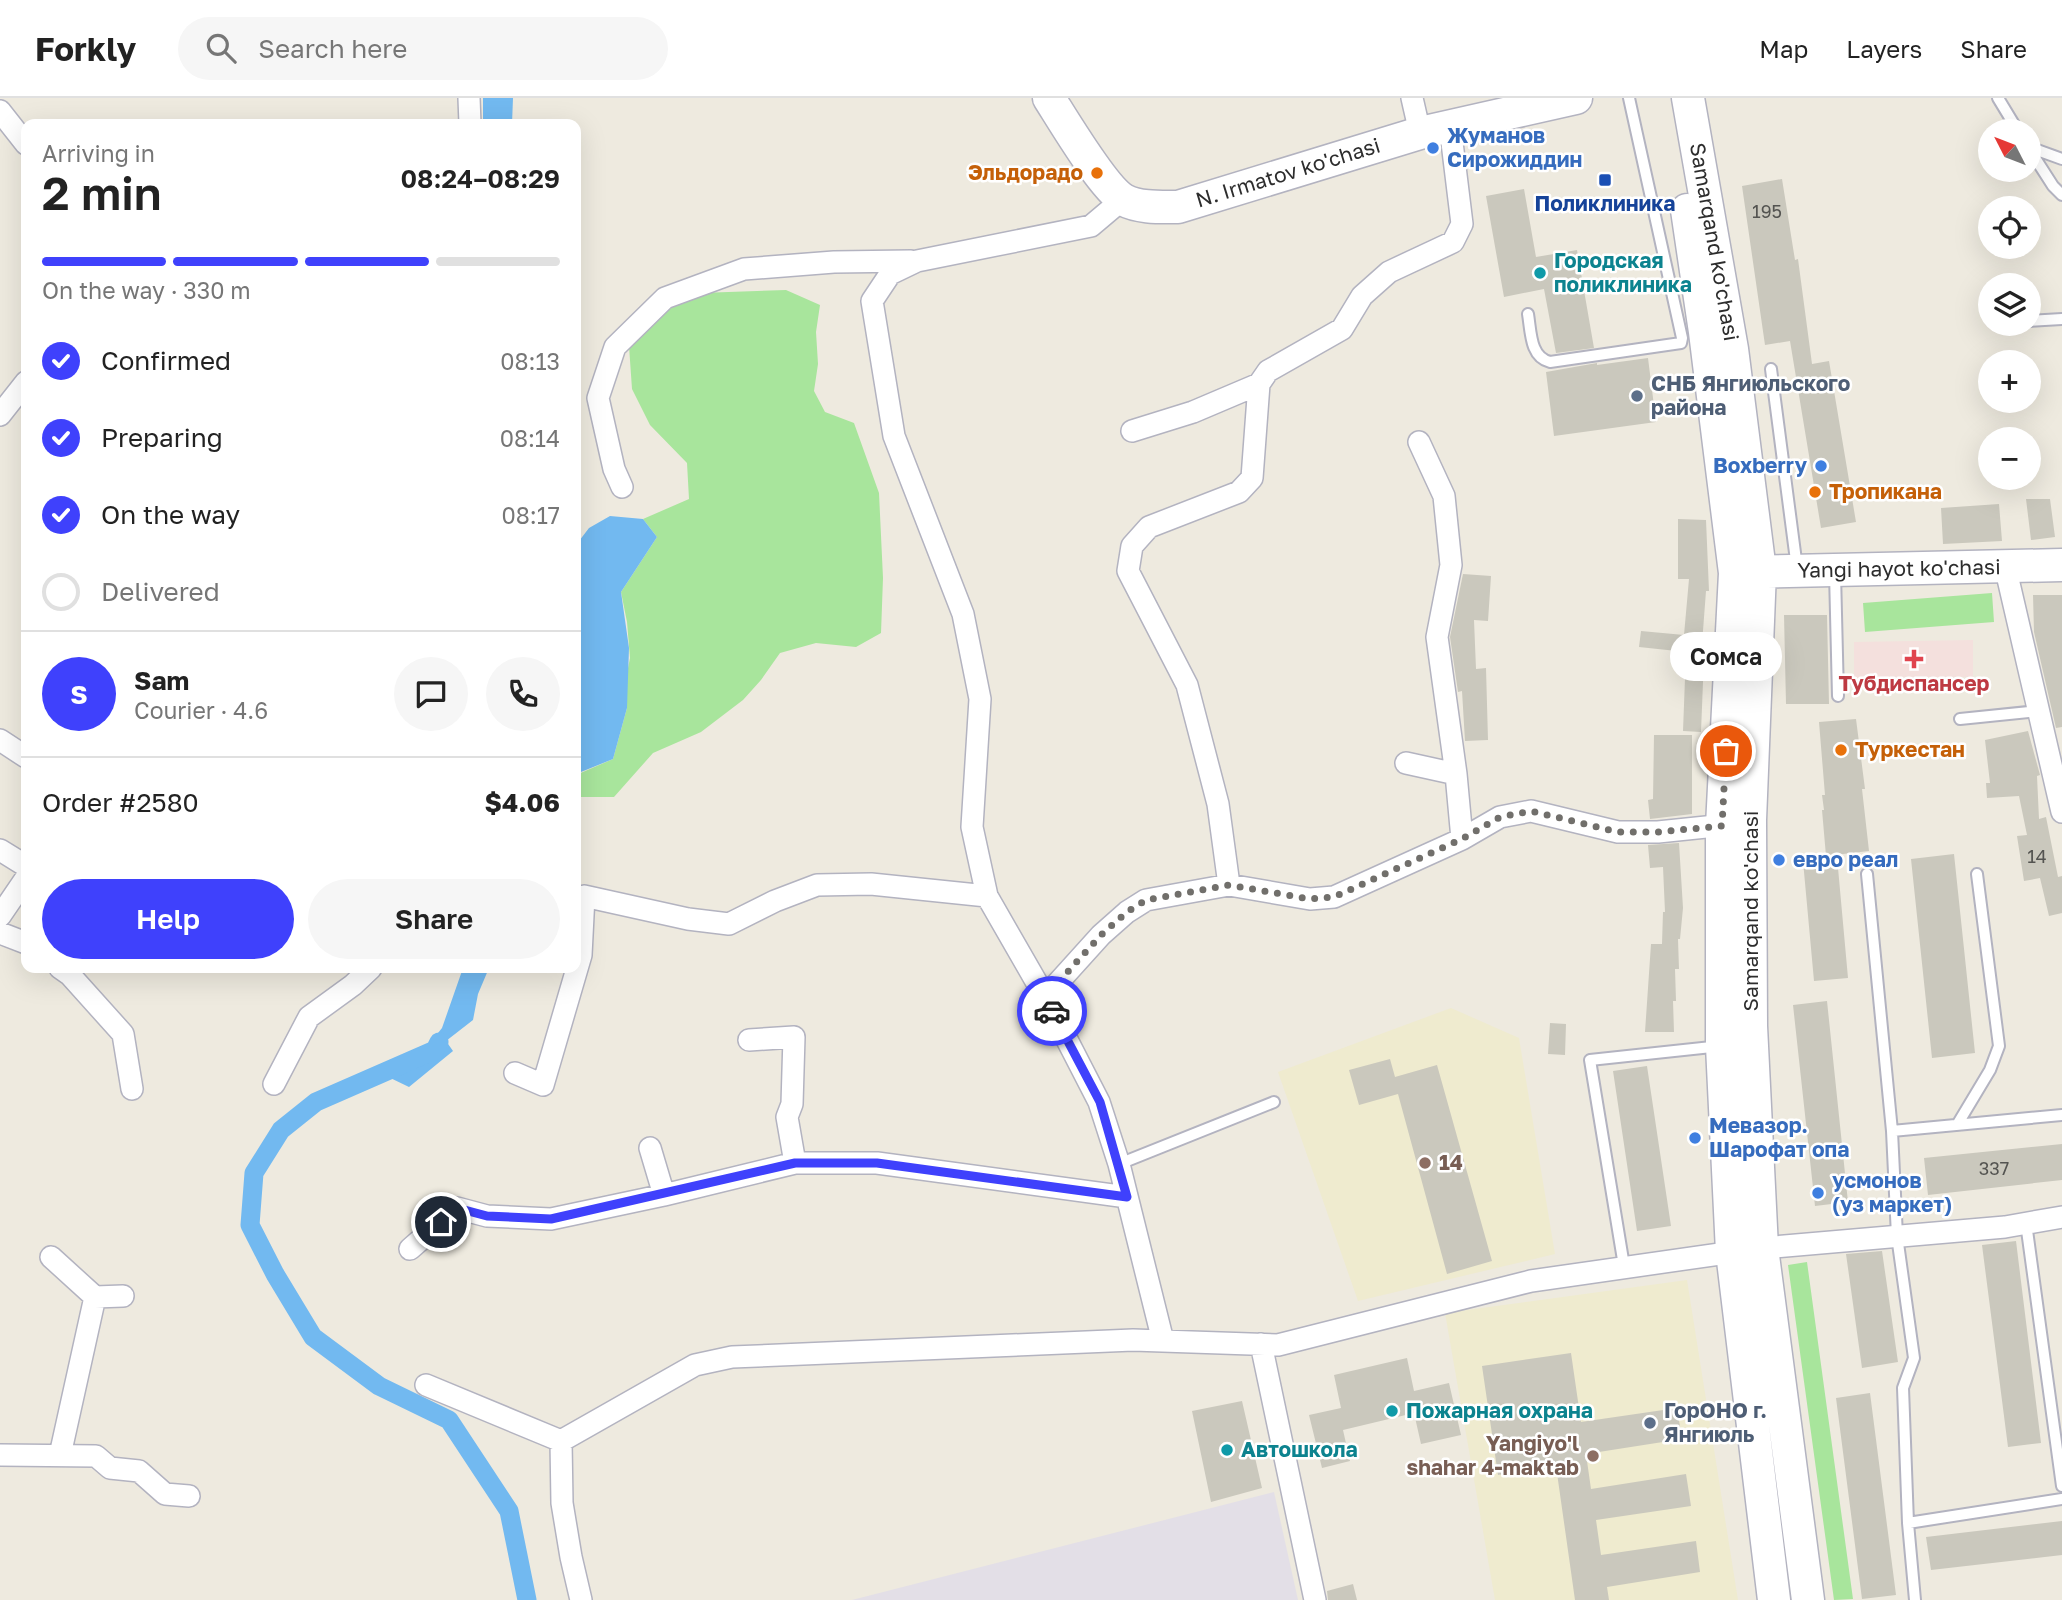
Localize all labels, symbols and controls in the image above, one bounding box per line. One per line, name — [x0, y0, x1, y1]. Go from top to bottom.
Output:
search box — [178, 17, 668, 80]
text: Forkly — [35, 29, 136, 68]
icon: search — [202, 29, 240, 67]
text: Search here — [258, 33, 407, 64]
text: Map — [1759, 34, 1808, 63]
text: Layers — [1846, 34, 1922, 63]
text: Share — [1960, 34, 2027, 63]
north arrow — [1978, 119, 2040, 182]
map controls — [1978, 119, 2041, 490]
place label: Жуманов Сирожиддин — [1447, 122, 1582, 172]
street label: N. Irmatov ko'chasi — [1192, 132, 1383, 212]
text: Arriving in — [42, 139, 155, 167]
marker: Жуманов Сирожиддин — [1425, 140, 1441, 156]
street label: Samarqand ko'chasi — [1685, 141, 1745, 343]
place label: Эльдорадо — [968, 159, 1083, 185]
text: 08:24–08:29 — [400, 163, 560, 194]
text: 2 min — [42, 165, 162, 220]
marker: Эльдорадо — [1089, 165, 1105, 181]
marker: Поликлиника — [1597, 172, 1613, 188]
place label: Поликлиника — [1534, 190, 1676, 216]
button: locate — [1978, 196, 2041, 259]
house number: 195 — [1752, 200, 1782, 222]
place label: Городская поликлиника — [1554, 247, 1692, 297]
marker: Городская поликлиника — [1532, 265, 1548, 281]
button: layers — [1978, 273, 2041, 336]
text: On the way · 330 m — [42, 276, 251, 304]
icon: check — [42, 342, 80, 380]
text: Confirmed — [101, 345, 231, 376]
text: 08:13 — [500, 347, 560, 375]
button: + — [1978, 350, 2041, 413]
place label: СНБ Янгиюльского района — [1651, 370, 1850, 420]
marker: СНБ Янгиюльского района — [1629, 388, 1645, 404]
icon: check — [42, 419, 80, 457]
text: Preparing — [101, 422, 223, 453]
text: 08:14 — [500, 424, 560, 452]
button: − — [1978, 427, 2041, 490]
place label: Boxberry — [1713, 452, 1807, 478]
marker: Boxberry — [1813, 458, 1829, 474]
place label: Тропикана — [1829, 478, 1942, 504]
marker: Тропикана — [1807, 484, 1823, 500]
icon: check — [42, 496, 80, 534]
text: On the way — [101, 499, 240, 530]
text: 08:17 — [501, 501, 560, 529]
street label: Yangi hayot ko'chasi — [1797, 553, 2001, 583]
text: Delivered — [101, 576, 220, 607]
callout: Сомса — [1670, 632, 1782, 681]
text: Сомса — [1690, 642, 1762, 670]
marker: Тубдиспансер — [1904, 649, 1924, 669]
button: chat — [394, 657, 468, 731]
button: phone — [486, 657, 560, 731]
text: Sam — [134, 665, 189, 696]
place label: Тубдиспансер — [1839, 670, 1990, 696]
text: S — [70, 679, 88, 710]
text: Courier · 4.6 — [134, 696, 268, 724]
pin — [1696, 721, 1756, 781]
icon: bag — [1707, 732, 1745, 770]
place label: Туркестан — [1855, 736, 1965, 762]
marker: Туркестан — [1833, 742, 1849, 758]
text: Order #2580 — [42, 787, 199, 818]
text: $4.06 — [485, 787, 560, 818]
street label: Samarqand ko'chasi — [1737, 811, 1763, 1011]
house number: 14 — [2027, 845, 2047, 867]
place label: евро реал — [1793, 846, 1898, 872]
marker: евро реал — [1771, 852, 1787, 868]
button: Help — [42, 879, 294, 959]
button: Share — [308, 879, 560, 959]
courier — [1017, 976, 1087, 1046]
icon: car — [1033, 992, 1071, 1030]
place label: Мевазор. Шарофат опа — [1709, 1112, 1849, 1162]
marker: Мевазор. Шарофат опа — [1687, 1130, 1703, 1146]
place label: 14 — [1439, 1149, 1463, 1175]
marker: 14 — [1417, 1155, 1433, 1171]
house number: 337 — [1979, 1157, 2009, 1179]
place label: усмонов (уз маркет) — [1832, 1167, 1952, 1217]
marker: усмонов (уз маркет) — [1810, 1185, 1826, 1201]
pin — [411, 1192, 471, 1252]
icon: home — [422, 1203, 460, 1241]
place label: Пожарная охрана — [1406, 1397, 1593, 1423]
place label: ГорОНО г. Янгиюль — [1664, 1397, 1767, 1447]
marker: Пожарная охрана — [1384, 1403, 1400, 1419]
marker: ГорОНО г. Янгиюль — [1642, 1415, 1658, 1431]
place label: Yangiyo'l shahar 4-maktab — [1406, 1430, 1579, 1480]
place label: Автошкола — [1241, 1436, 1358, 1462]
marker: Автошкола — [1219, 1442, 1235, 1458]
marker: Yangiyo'l shahar 4-maktab — [1585, 1448, 1601, 1464]

